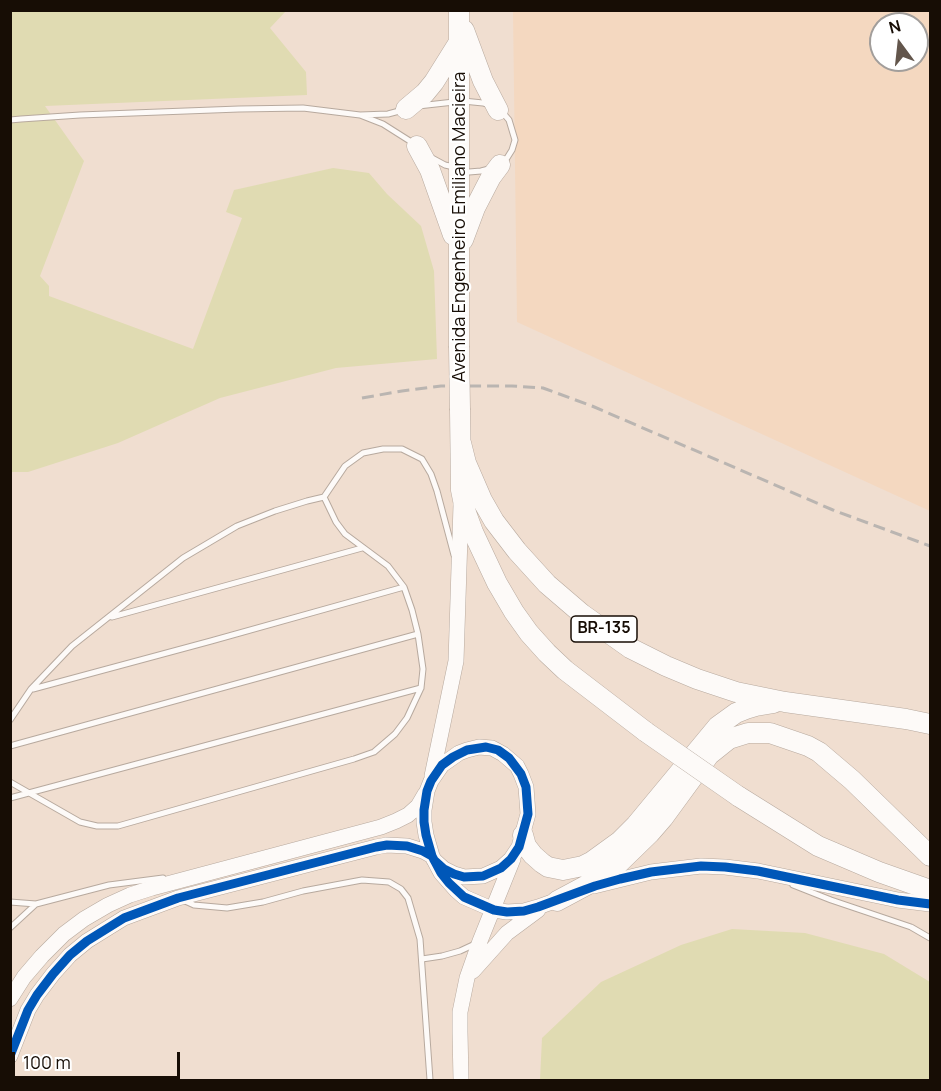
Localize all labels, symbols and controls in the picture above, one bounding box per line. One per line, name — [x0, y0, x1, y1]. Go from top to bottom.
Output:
north arrow — [869, 12, 929, 72]
text: N — [886, 14, 903, 39]
street label: Avenida Engenheiro Emiliano Macieira — [449, 72, 471, 382]
road number: BR-135 — [571, 616, 637, 642]
scale bar — [15, 1040, 183, 1078]
text: 100 m — [23, 1050, 71, 1074]

